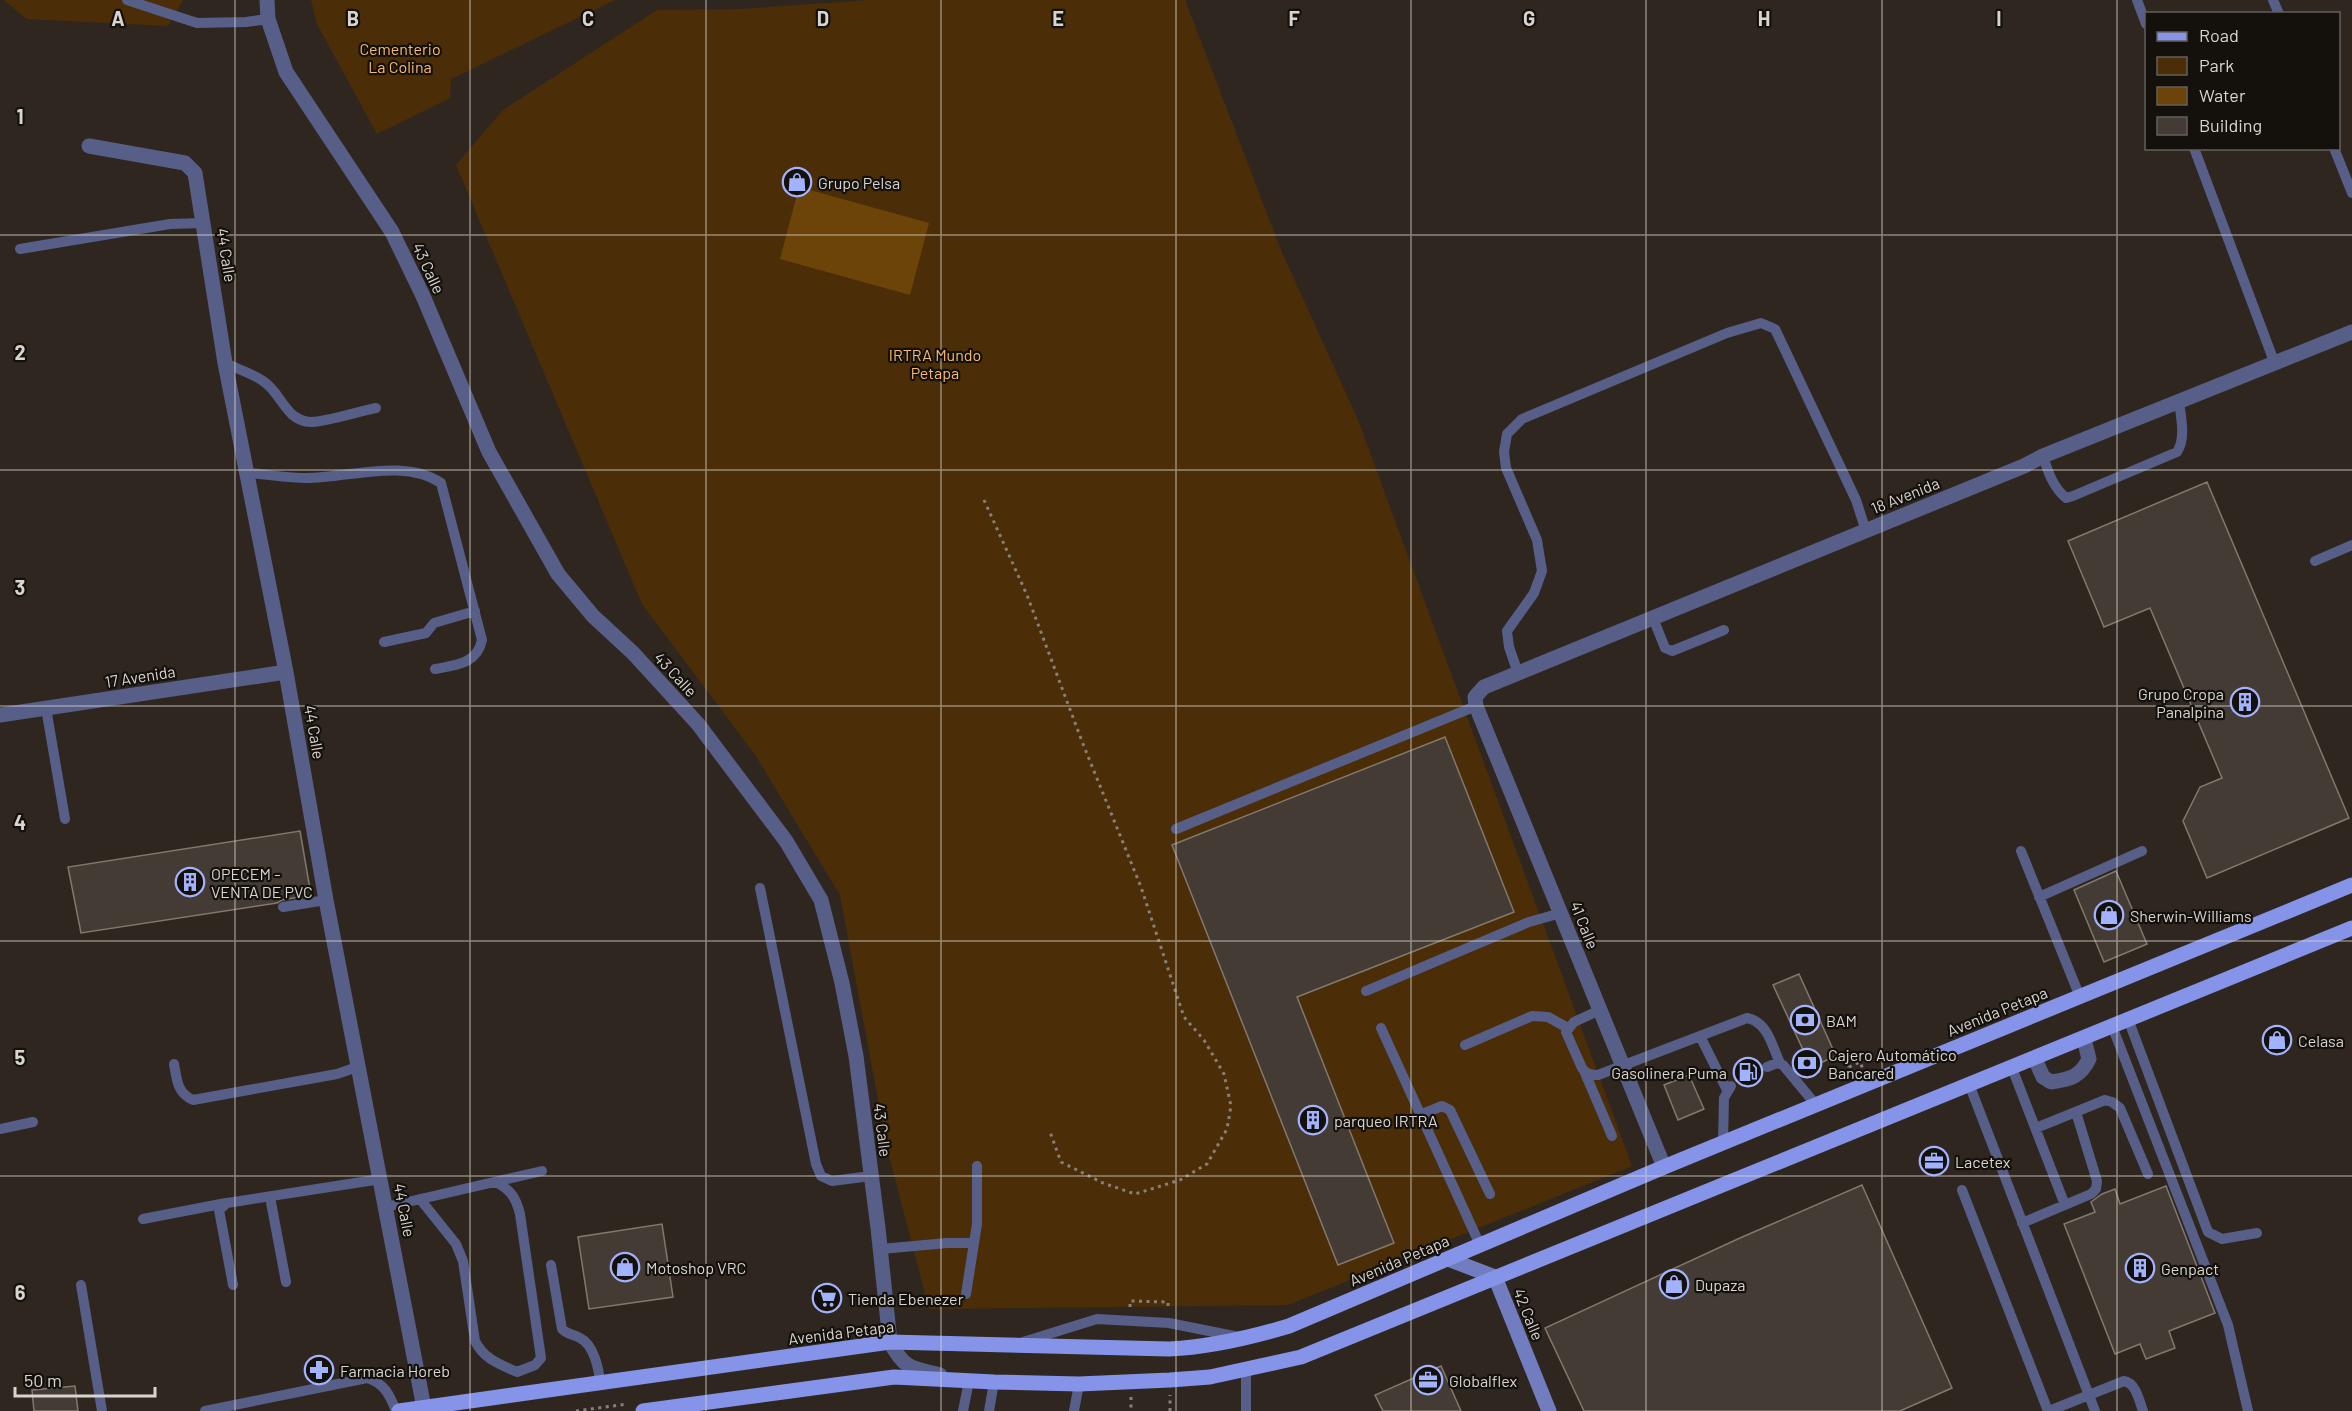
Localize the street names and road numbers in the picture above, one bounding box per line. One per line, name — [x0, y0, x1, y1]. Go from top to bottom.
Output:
street label: 44 Calle — [213, 227, 241, 283]
street label: 43 Calle — [409, 240, 449, 296]
street label: 18 Avenida — [1868, 473, 1942, 517]
street label: 43 Calle — [651, 648, 701, 700]
street label: 17 Avenida — [103, 661, 177, 691]
street label: 44 Calle — [301, 704, 329, 760]
street label: 41 Calle — [1567, 898, 1603, 952]
street label: Avenida Petapa — [1944, 982, 2050, 1040]
street label: 43 Calle — [870, 1102, 896, 1158]
street label: 44 Calle — [390, 1181, 420, 1239]
street label: Avenida Petapa — [1346, 1230, 1452, 1290]
street label: 42 Calle — [1510, 1285, 1548, 1343]
street label: Avenida Petapa — [787, 1316, 895, 1348]

